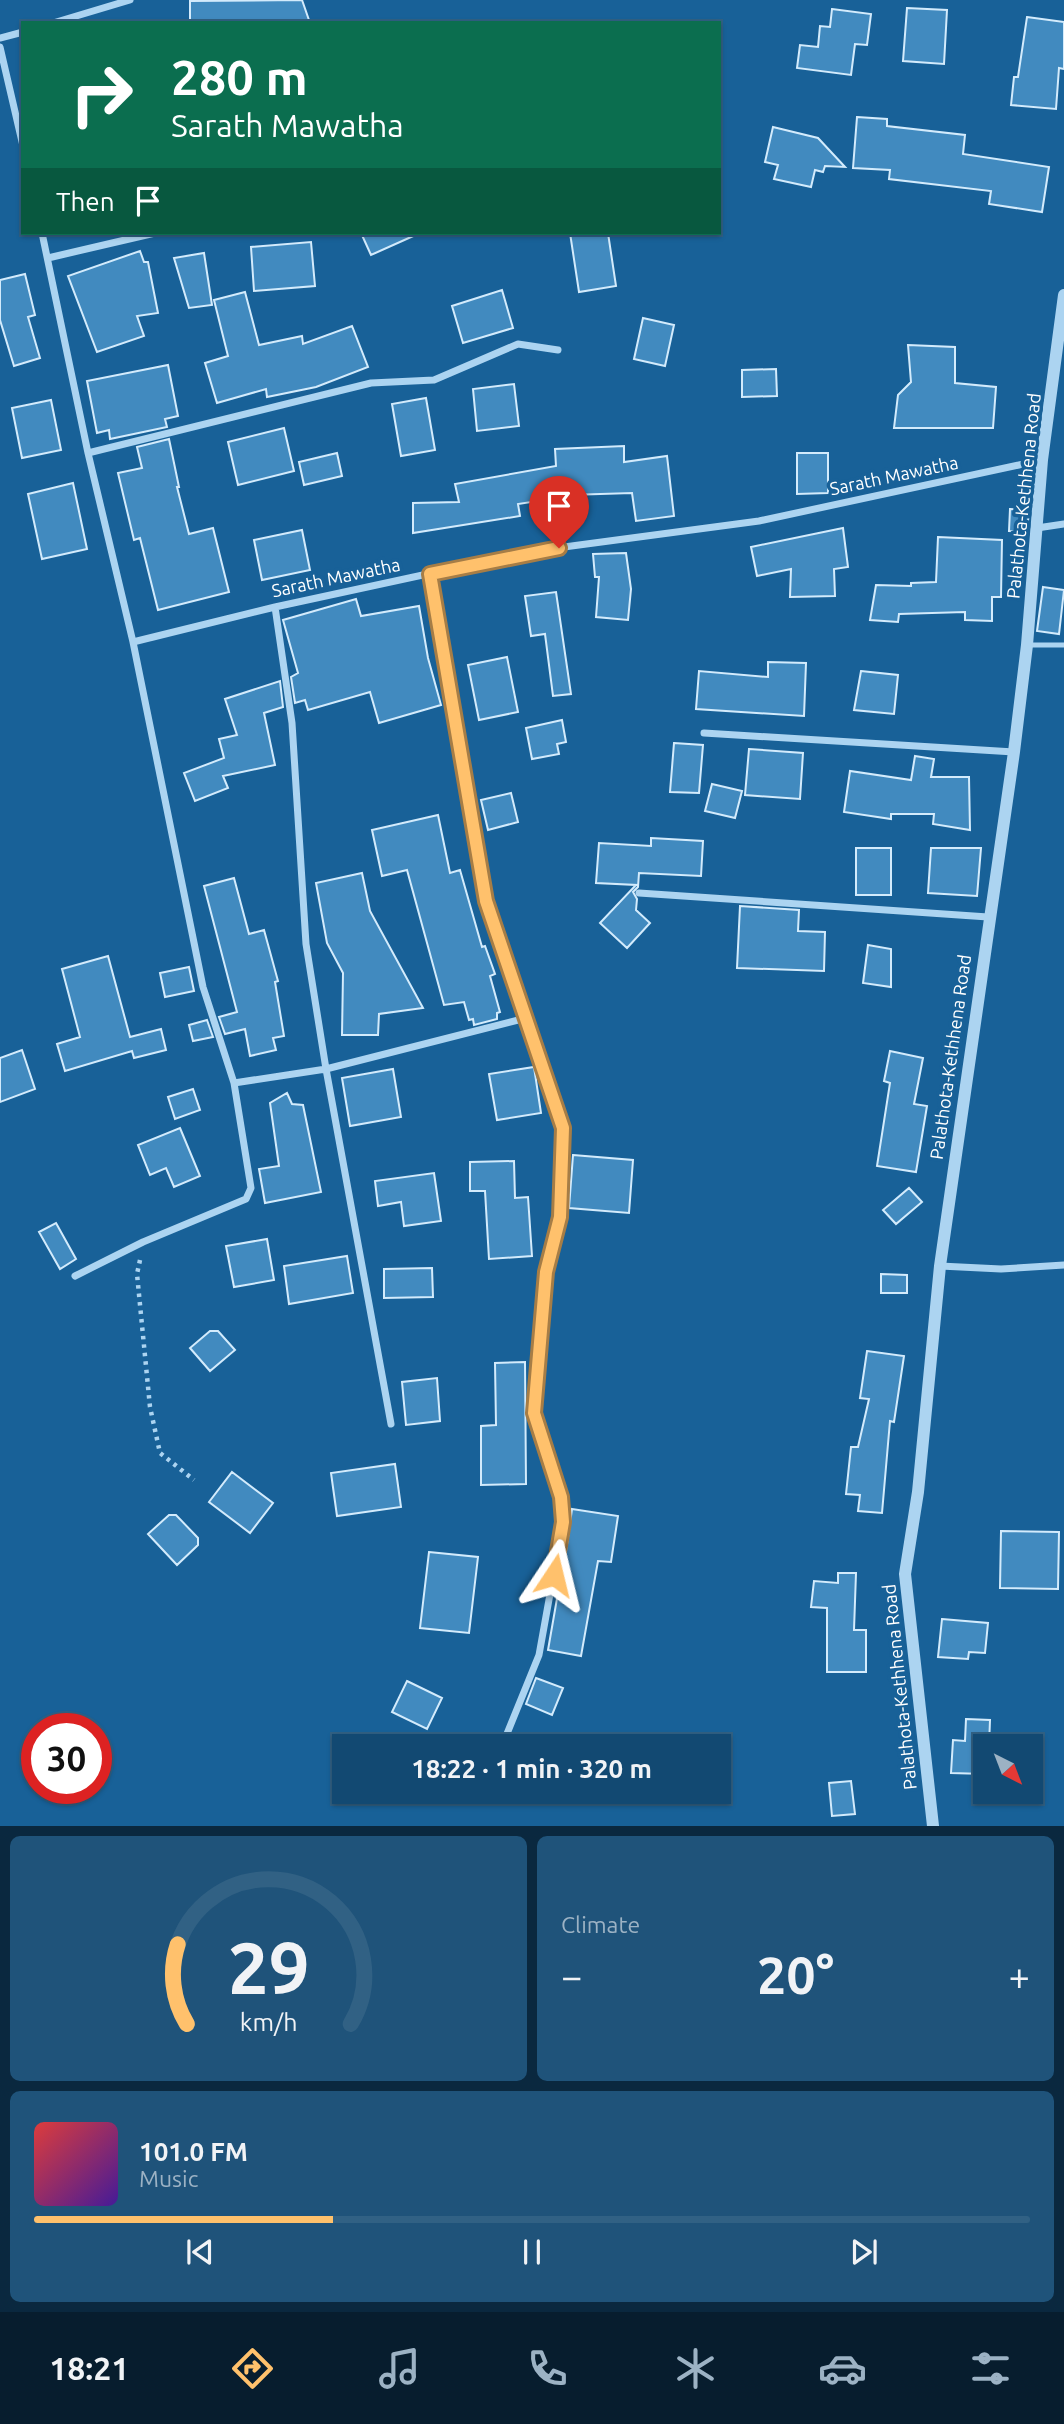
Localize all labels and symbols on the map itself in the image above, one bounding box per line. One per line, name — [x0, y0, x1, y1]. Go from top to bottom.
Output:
street label: Palathota-Kethhena Road — [1002, 392, 1044, 600]
street label: Sarath Mawatha — [828, 452, 960, 498]
pin — [529, 476, 589, 548]
street label: Sarath Mawatha — [270, 554, 402, 600]
street label: Palathota-Kethhena Road — [926, 953, 974, 1161]
position arrow — [517, 1538, 591, 1612]
street label: Palathota-Kethhena Road — [878, 1583, 920, 1791]
speed limit sign: 30 — [21, 1713, 112, 1804]
north arrow — [973, 1734, 1043, 1804]

